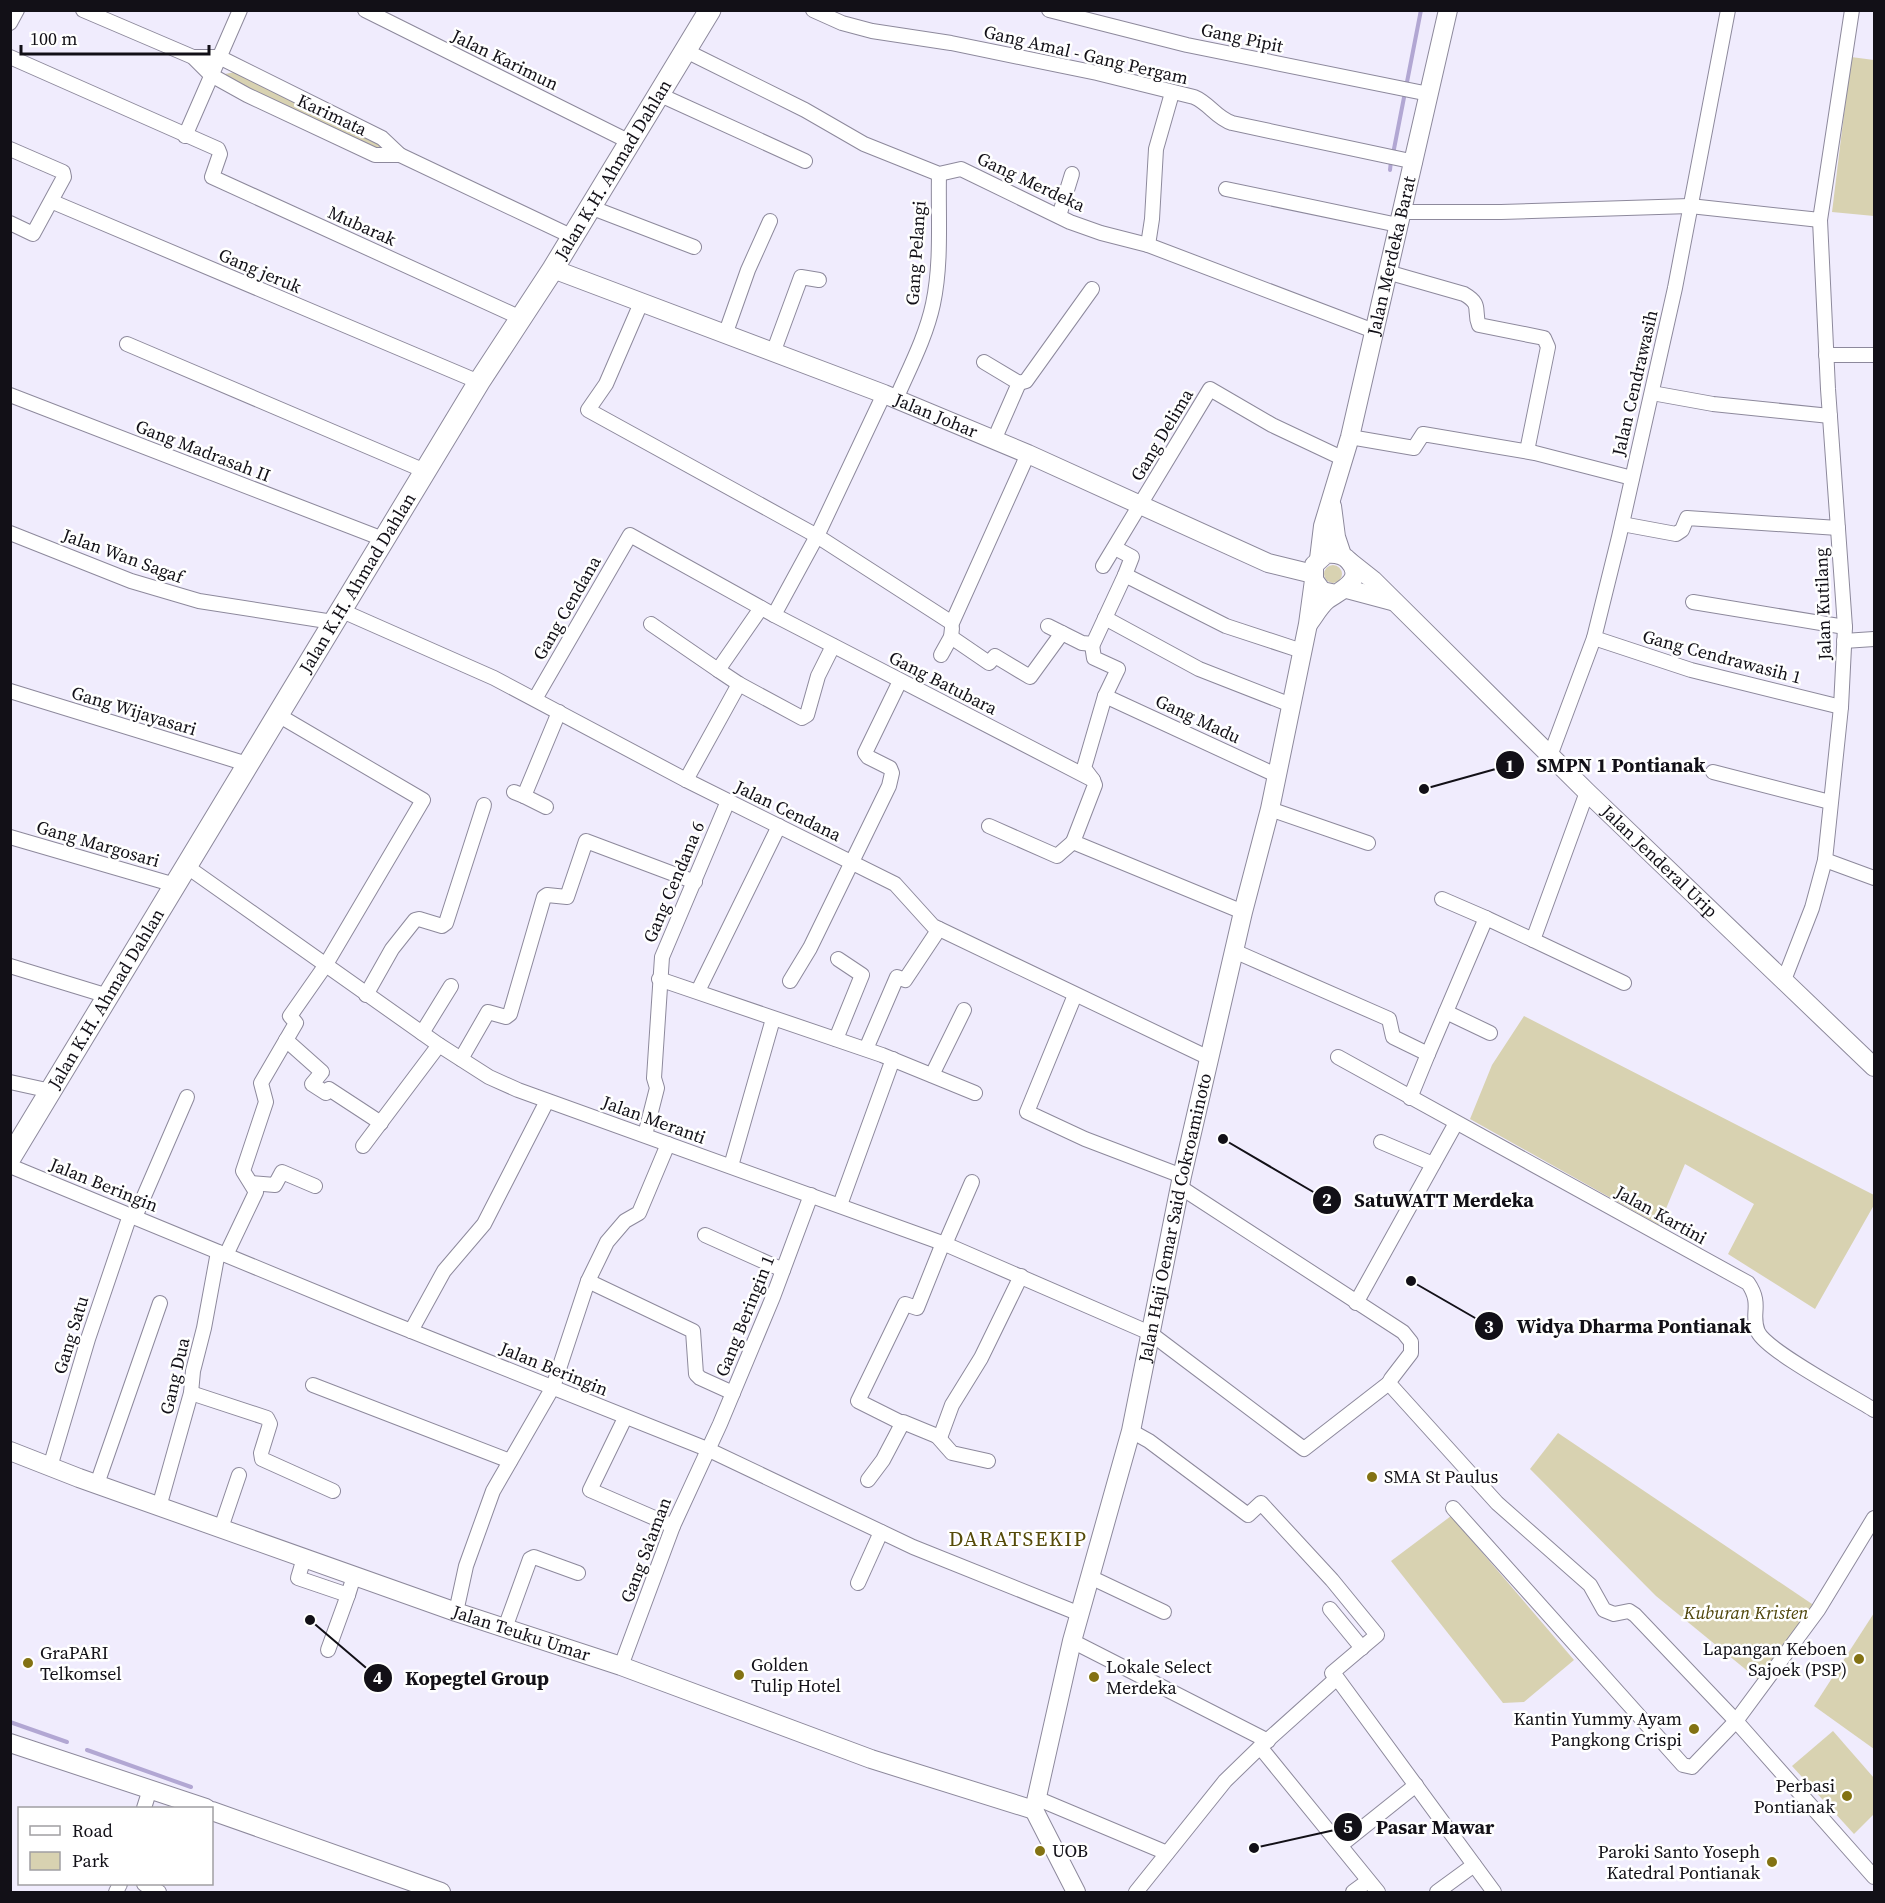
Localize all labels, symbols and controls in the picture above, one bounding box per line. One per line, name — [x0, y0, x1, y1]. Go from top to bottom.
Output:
street label: Gang Pipit — [1199, 17, 1286, 58]
scale bar — [21, 18, 208, 56]
street label: Gang Amal - Gang Pergam — [981, 19, 1191, 90]
street label: Jalan Karimun — [447, 22, 563, 96]
text: 100 m — [30, 26, 77, 51]
street label: Jalan K.H. Ahmad Dahlan — [548, 74, 677, 265]
street label: Karimata — [293, 88, 372, 142]
street label: Gang Merdeka — [973, 146, 1090, 218]
street label: Jalan Merdeka Barat — [1360, 174, 1421, 339]
street label: Mubarak — [324, 199, 400, 252]
street label: Gang Pelangi — [899, 200, 932, 306]
street label: Gang jeruk — [215, 242, 306, 299]
street label: Jalan Cendrawasih — [1605, 307, 1664, 459]
street label: Gang Delima — [1124, 383, 1199, 486]
street label: Jalan Johar — [890, 386, 982, 444]
street label: Gang Madrasah II — [132, 413, 274, 488]
street label: Jalan K.H. Ahmad Dahlan — [293, 488, 421, 678]
street label: Jalan Wan Sagaf — [58, 522, 189, 590]
street label: Jalan Kutilang — [1808, 547, 1837, 662]
street label: Gang Cendana — [527, 550, 607, 664]
street label: Gang Cendrawasih 1 — [1640, 623, 1804, 690]
street label: Gang Batubara — [885, 644, 1003, 721]
street label: Gang Wijayasari — [69, 680, 200, 741]
street label: Gang Madu — [1152, 688, 1245, 749]
callout: SMPN 1 Pontianak — [1495, 746, 1718, 784]
text: SMPN 1 Pontianak — [1537, 751, 1706, 779]
text: 1 — [1505, 753, 1515, 778]
street label: Jalan Cendana — [730, 774, 846, 847]
street label: Jalan Jenderal Urip — [1595, 798, 1723, 923]
street label: Gang Margosari — [34, 814, 163, 873]
street label: Gang Cendana 6 — [637, 817, 710, 946]
street label: Jalan K.H. Ahmad Dahlan — [41, 904, 170, 1094]
street label: Jalan Haji Oemar Said Cokroaminoto — [1132, 1071, 1217, 1366]
street label: Jalan Meranti — [598, 1089, 709, 1150]
street label: Jalan Beringin — [45, 1151, 162, 1218]
street label: Jalan Kartini — [1610, 1179, 1712, 1250]
callout: SatuWATT Merdeka — [1312, 1181, 1546, 1219]
text: SatuWATT Merdeka — [1354, 1186, 1534, 1214]
text: 2 — [1322, 1187, 1332, 1212]
street label: Gang Beringin 1 — [709, 1251, 780, 1380]
street label: Gang Satu — [47, 1293, 94, 1377]
callout: Widya Dharma Pontianak — [1474, 1307, 1763, 1345]
text: Widya Dharma Pontianak — [1516, 1312, 1752, 1340]
text: 3 — [1484, 1314, 1494, 1339]
street label: Gang Dua — [154, 1334, 196, 1417]
street label: Jalan Beringin — [495, 1335, 612, 1402]
place label: SMA St Paulus — [1384, 1464, 1498, 1489]
marker: SMA St Paulus — [1365, 1470, 1379, 1484]
street label: Gang Sa'aman — [614, 1493, 677, 1606]
district label: DARATSEKIP — [949, 1524, 1087, 1553]
street label: Jalan Teuku Umar — [448, 1598, 594, 1667]
park label: Kuburan Kristen — [1683, 1600, 1808, 1625]
place label: Lapangan Keboen Sajoek (PSP) — [1703, 1636, 1847, 1682]
place label: GraPARI Telkomsel — [40, 1640, 122, 1686]
place label: Golden Tulip Hotel — [751, 1652, 841, 1698]
marker: Lapangan Keboen Sajoek (PSP) — [1852, 1652, 1866, 1666]
place label: Lokale Select Merdeka — [1106, 1654, 1212, 1700]
marker: GraPARI Telkomsel — [21, 1656, 35, 1670]
callout: Kopegtel Group — [363, 1659, 561, 1697]
text: Kopegtel Group — [405, 1664, 549, 1692]
text: 4 — [373, 1665, 383, 1690]
marker: Golden Tulip Hotel — [732, 1668, 746, 1682]
marker: Lokale Select Merdeka — [1087, 1670, 1101, 1684]
place label: Kantin Yummy Ayam Pangkong Crispi — [1513, 1706, 1682, 1752]
marker: Kantin Yummy Ayam Pangkong Crispi — [1687, 1722, 1701, 1736]
place label: Perbasi Pontianak — [1754, 1773, 1835, 1819]
marker: Perbasi Pontianak — [1840, 1789, 1854, 1803]
legend — [18, 1807, 213, 1885]
callout: Pasar Mawar — [1333, 1808, 1506, 1846]
text: Pasar Mawar — [1376, 1813, 1495, 1841]
text: 5 — [1343, 1814, 1353, 1839]
text: Road — [72, 1818, 113, 1843]
place label: UOB — [1052, 1838, 1088, 1863]
place label: Paroki Santo Yoseph Katedral Pontianak — [1598, 1839, 1760, 1885]
marker: UOB — [1033, 1844, 1047, 1858]
text: Park — [72, 1848, 109, 1873]
marker: Paroki Santo Yoseph Katedral Pontianak — [1765, 1855, 1779, 1869]

